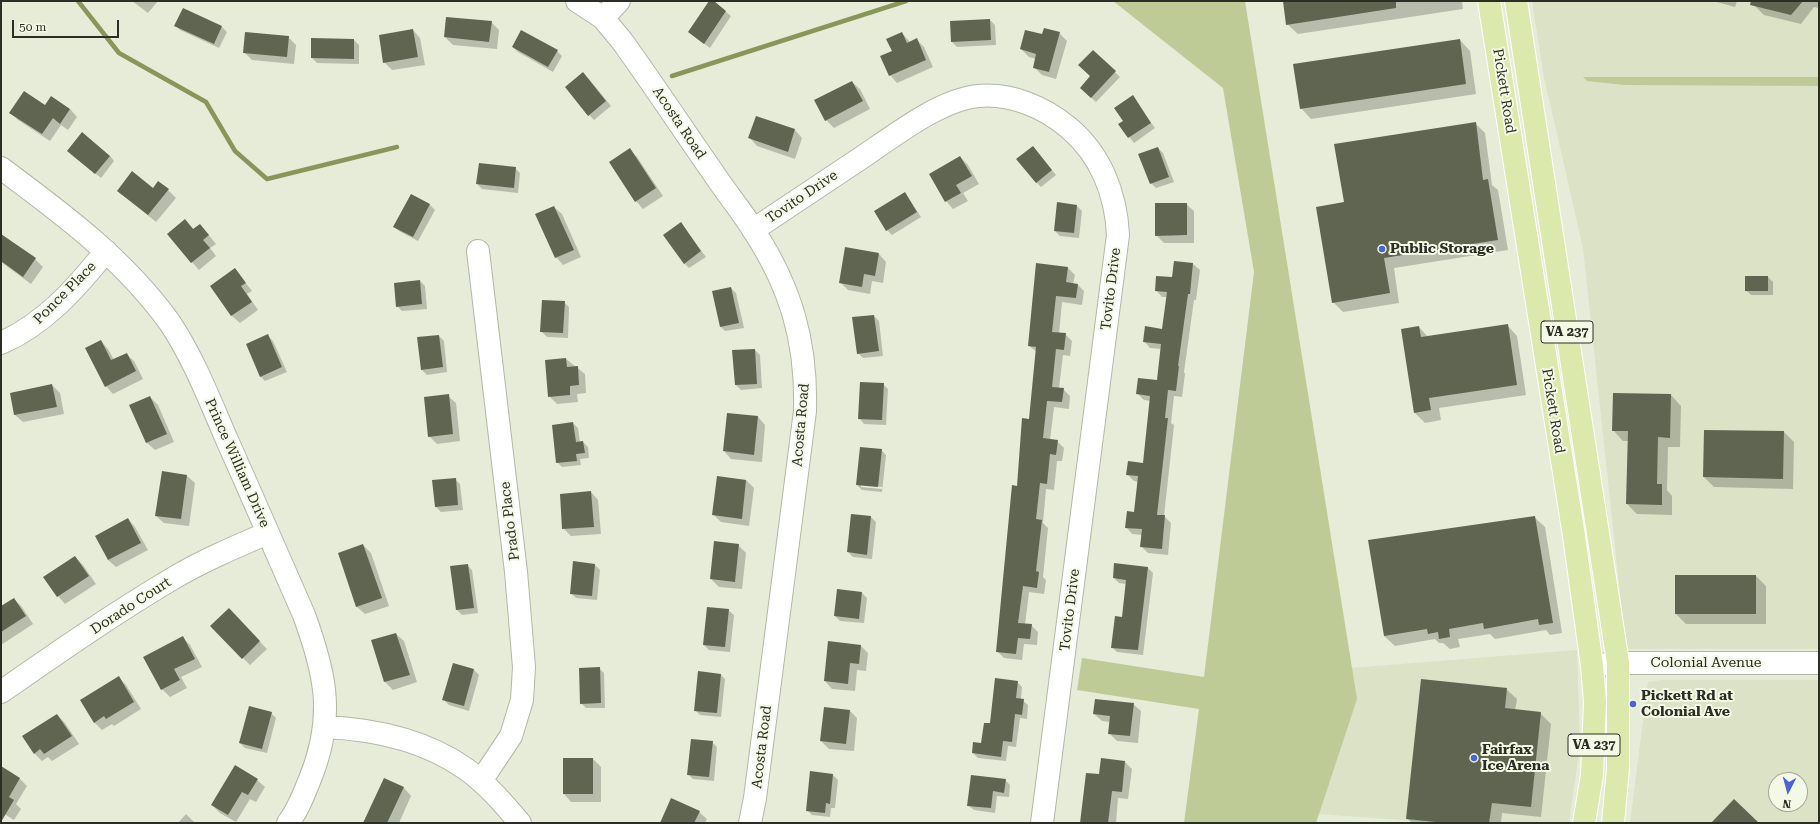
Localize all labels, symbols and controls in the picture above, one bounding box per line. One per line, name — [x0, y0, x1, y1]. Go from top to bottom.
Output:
scale bar — [14, 12, 121, 38]
text: 50 m — [19, 20, 46, 34]
street label: Pickett Road — [1489, 47, 1519, 135]
street label: Acosta Road — [649, 84, 709, 162]
street label: Tovito Drive — [763, 167, 841, 227]
place label: Public Storage — [1390, 241, 1494, 257]
marker: Public Storage — [1377, 244, 1387, 254]
street label: Tovito Drive — [1098, 247, 1124, 331]
street label: Ponce Place — [30, 258, 100, 328]
road number: VA 237 — [1541, 321, 1593, 343]
street label: Pickett Road — [1538, 367, 1568, 455]
street label: Acosta Road — [789, 383, 813, 467]
street label: Prince William Drive — [201, 396, 273, 530]
street label: Prado Place — [497, 481, 523, 561]
street label: Tovito Drive — [1057, 568, 1083, 652]
street label: Dorado Court — [88, 574, 174, 638]
street label: Colonial Avenue — [1651, 655, 1761, 671]
place label: Pickett Rd at Colonial Ave — [1641, 688, 1733, 720]
marker: Pickett Rd at Colonial Ave — [1628, 699, 1638, 709]
street label: Acosta Road — [749, 705, 775, 789]
road number: VA 237 — [1568, 734, 1620, 756]
place label: Fairfax Ice Arena — [1482, 742, 1549, 774]
marker: Fairfax Ice Arena — [1469, 753, 1479, 763]
north arrow — [1768, 772, 1808, 812]
text: N — [1782, 797, 1792, 810]

